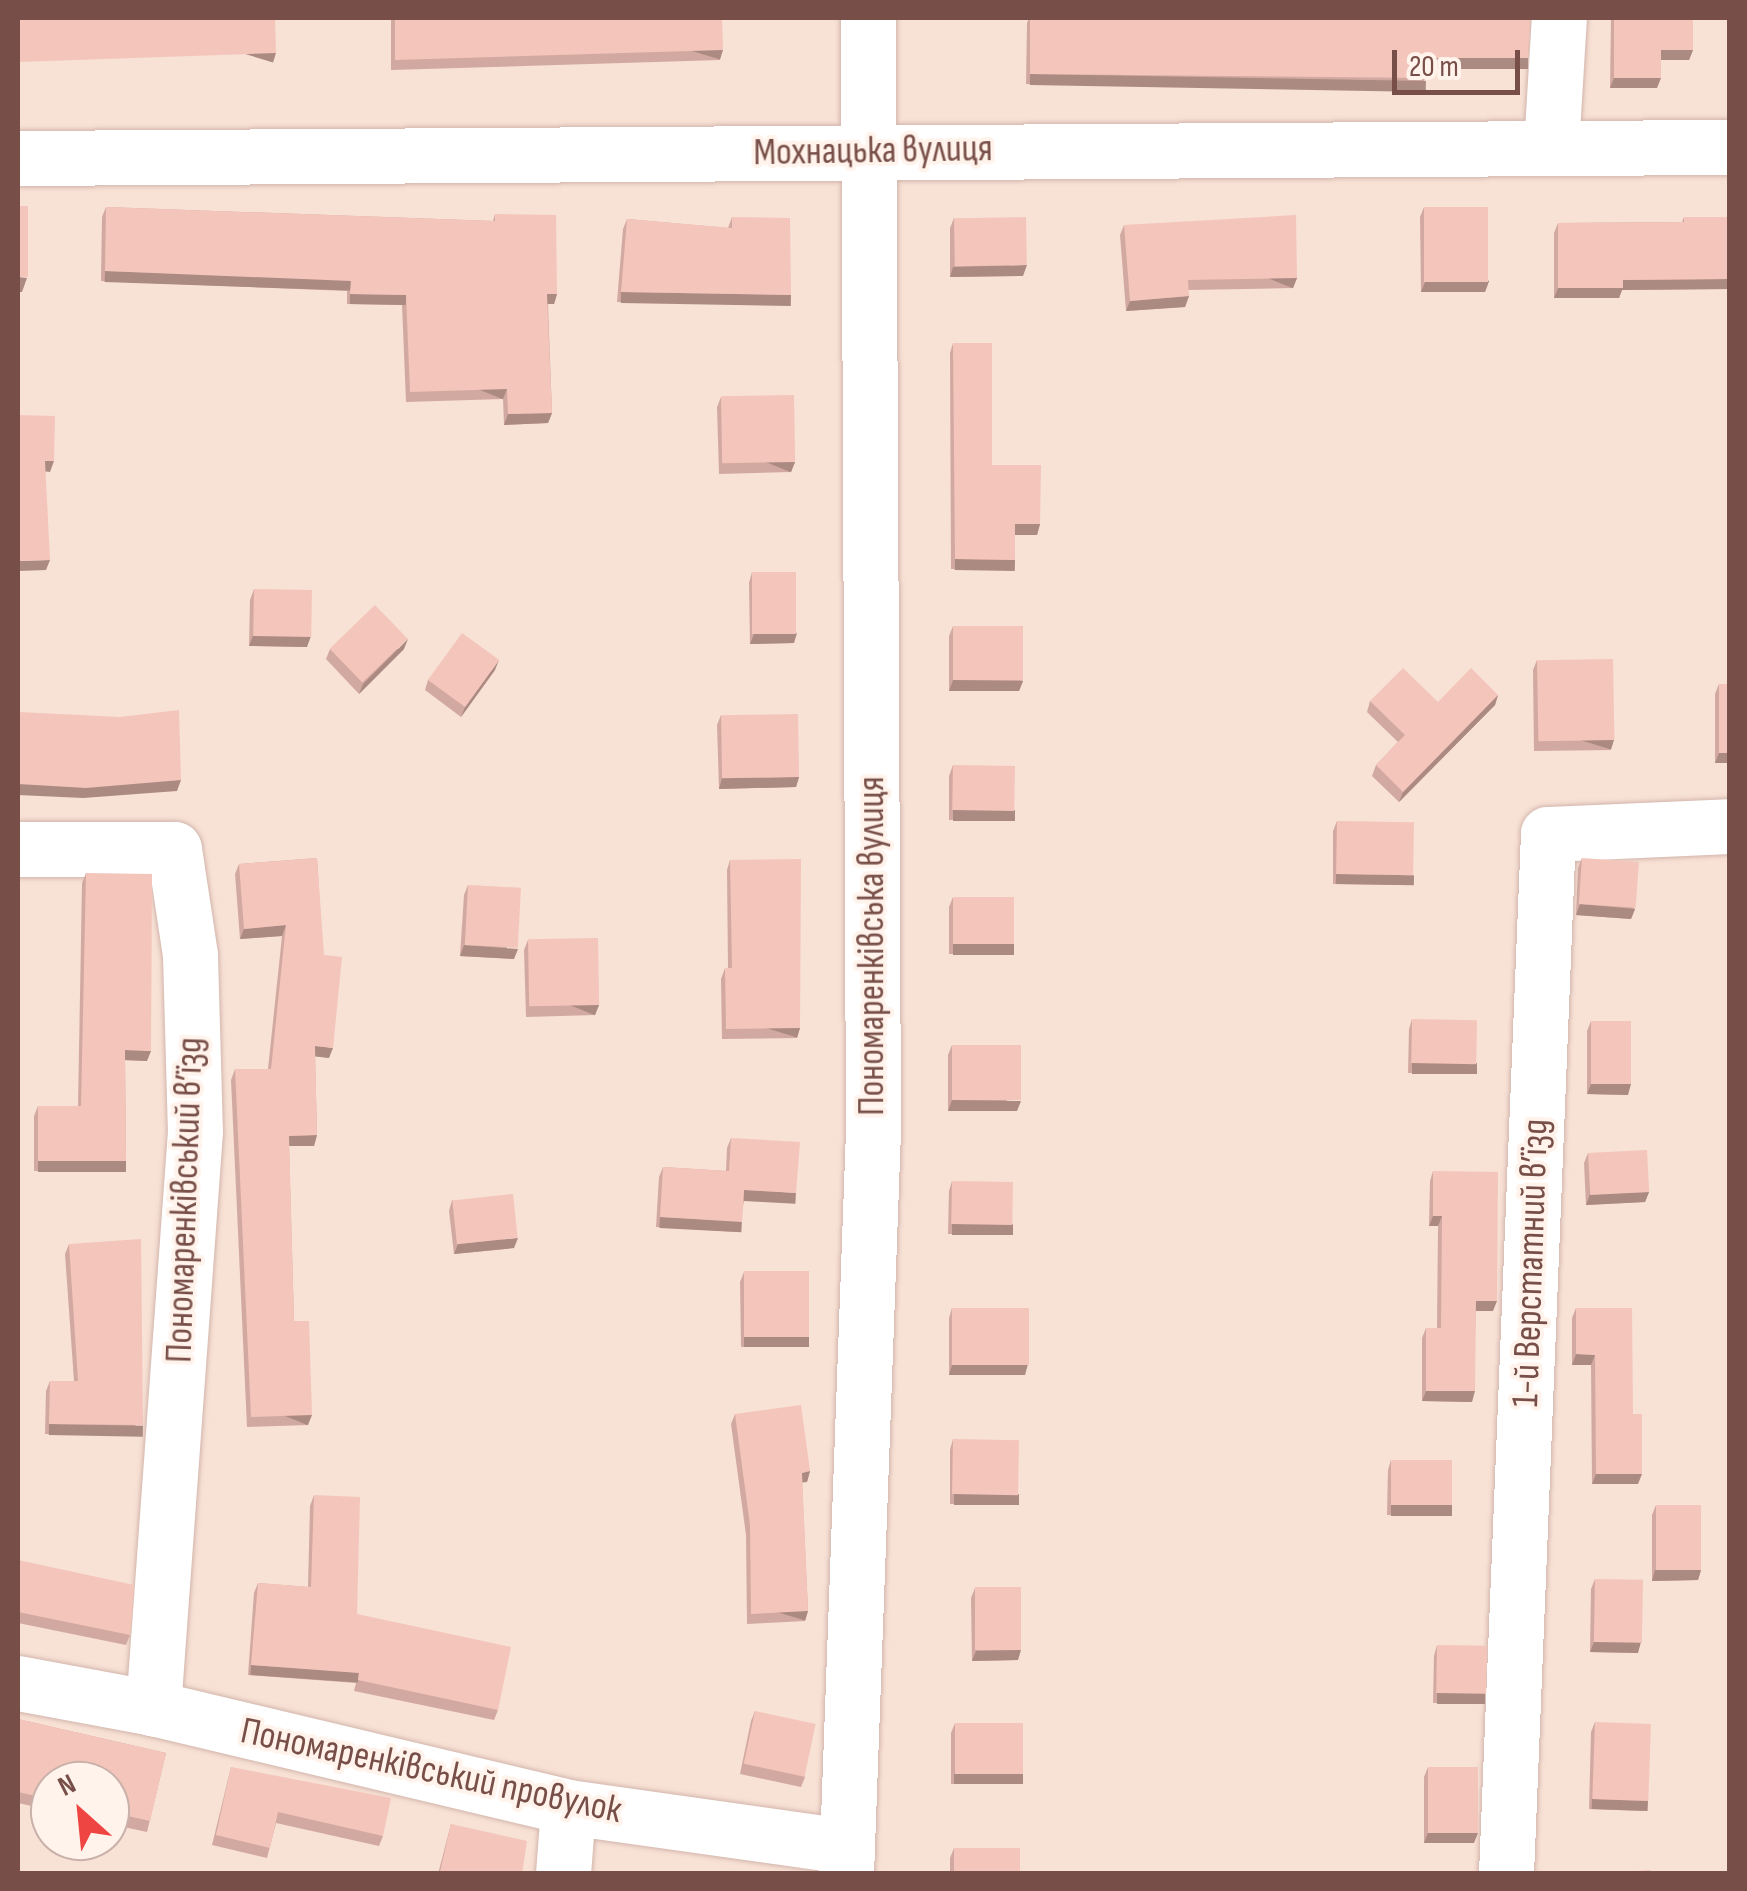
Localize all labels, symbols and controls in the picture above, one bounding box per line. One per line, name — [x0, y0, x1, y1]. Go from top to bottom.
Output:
scale bar — [1397, 30, 1524, 92]
text: 20 m — [1409, 49, 1459, 85]
street label: Мохнацька вулиця — [753, 126, 993, 176]
street label: Пономаренківська вулиця — [849, 776, 895, 1116]
street label: Пономаренківський в’їзд — [157, 1036, 213, 1364]
street label: 1-й Верстатний в’їзд — [1503, 1118, 1559, 1408]
street label: Пономаренківський провулок — [237, 1708, 625, 1834]
north arrow — [30, 1761, 130, 1861]
text: N — [53, 1768, 81, 1804]

